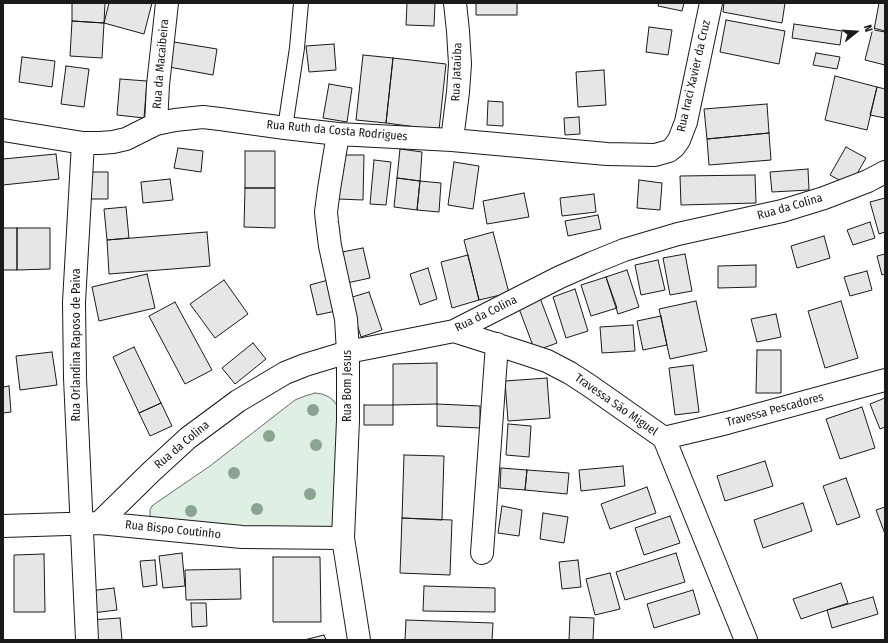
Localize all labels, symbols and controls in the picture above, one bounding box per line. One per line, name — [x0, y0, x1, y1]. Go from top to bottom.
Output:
north arrow — [836, 12, 876, 52]
street label: Rua da Macaibeira — [150, 19, 172, 109]
street label: Rua Iraci Xavier da Cruz — [674, 19, 714, 133]
text: N — [861, 23, 875, 33]
street label: Rua Jataúba — [449, 42, 465, 102]
street label: Rua Ruth da Costa Rodrigues — [266, 118, 408, 144]
street label: Rua da Colina — [756, 191, 824, 223]
street label: Rua Orlandina Raposo de Paiva — [70, 268, 84, 422]
street label: Rua da Colina — [453, 293, 519, 335]
street label: Rua Bom Jesus — [341, 350, 355, 422]
street label: Travessa São Miguel — [572, 371, 660, 439]
street label: Travessa Pescadores — [725, 390, 825, 430]
street label: Rua da Colina — [152, 418, 212, 472]
street label: Rua Bispo Coutinho — [124, 518, 222, 542]

